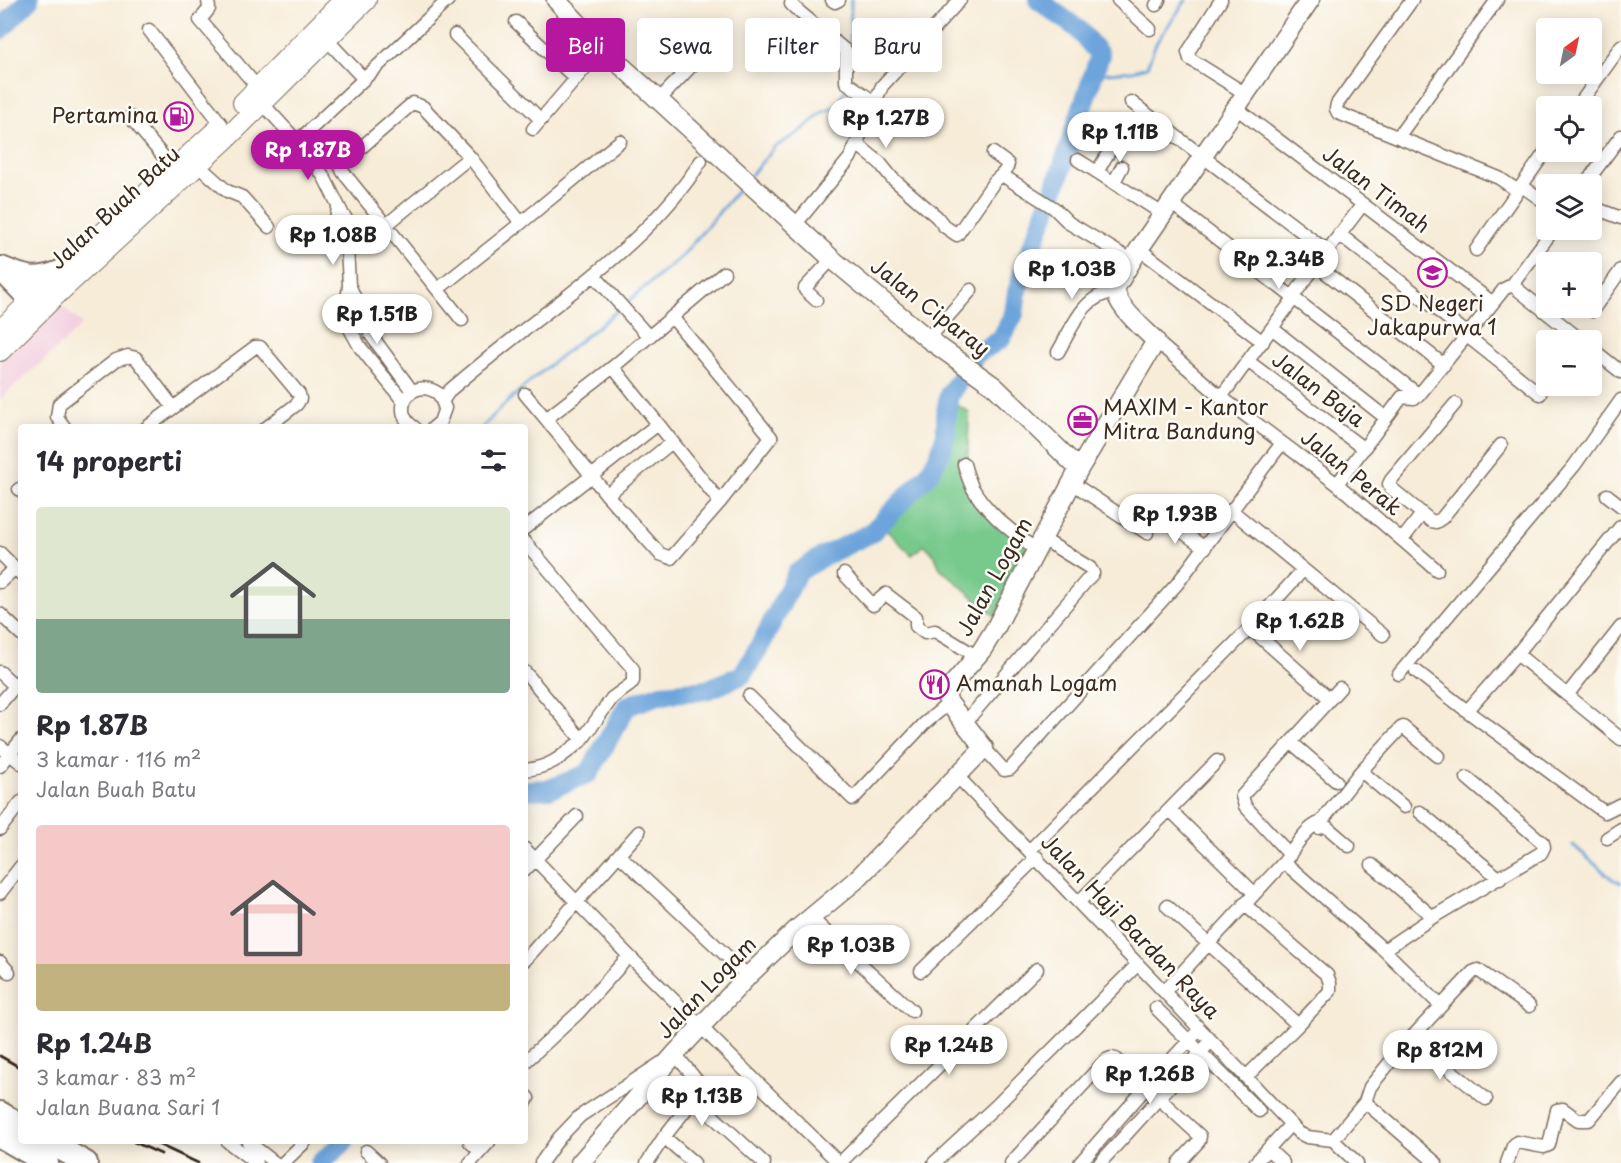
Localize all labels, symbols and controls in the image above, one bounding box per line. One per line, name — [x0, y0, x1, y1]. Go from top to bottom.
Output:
chip: Beli — [546, 18, 625, 72]
chip: Sewa — [637, 18, 733, 72]
chip: Filter — [745, 18, 840, 72]
chip: Baru — [852, 18, 942, 72]
north arrow — [1536, 18, 1602, 84]
map controls — [1536, 18, 1602, 396]
button: locate — [1536, 96, 1602, 162]
place label: Pertamina — [52, 98, 159, 130]
pin: Rp 1.27B — [824, 98, 948, 149]
fuel station icon: Pertamina — [163, 100, 195, 132]
text: Rp 1.27B — [842, 102, 930, 132]
pin: Rp 1.11B — [1058, 112, 1182, 163]
text: Rp 1.11B — [1081, 116, 1159, 146]
pin: Rp 1.87B — [246, 130, 370, 181]
text: Rp 1.87B — [265, 134, 351, 164]
street label: Jalan Buah Batu — [41, 137, 186, 276]
street label: Jalan Timah — [1316, 137, 1438, 240]
button: layers — [1536, 174, 1602, 240]
pin: Rp 1.08B — [271, 215, 395, 266]
text: Rp 1.08B — [289, 219, 377, 249]
pin: Rp 2.34B — [1217, 239, 1341, 290]
text: Rp 2.34B — [1233, 243, 1325, 273]
street label: Jalan Ciparay — [865, 249, 998, 363]
pin: Rp 1.03B — [1010, 249, 1134, 300]
button: + — [1536, 252, 1602, 318]
text: Rp 1.03B — [1028, 253, 1116, 283]
school or university icon: SD Negeri Jakapurwa 1 — [1416, 257, 1448, 289]
place label: SD Negeri Jakapurwa 1 — [1367, 286, 1497, 342]
pin: Rp 1.51B — [315, 294, 439, 345]
text: Rp 1.51B — [336, 298, 418, 328]
button: − — [1536, 330, 1602, 396]
street label: Jalan Baja — [1266, 343, 1373, 434]
place label: MAXIM - Kantor Mitra Bandung — [1103, 390, 1268, 446]
office icon: MAXIM - Kantor Mitra Bandung — [1066, 404, 1098, 436]
street label: Jalan Perak — [1295, 421, 1410, 522]
text: 14 properti — [36, 441, 182, 480]
icon: filters — [477, 444, 510, 477]
pin: Rp 1.93B — [1113, 494, 1237, 545]
text: Rp 1.93B — [1132, 498, 1218, 528]
street label: Jalan Logam — [947, 511, 1039, 641]
icon: home — [219, 546, 327, 654]
pin: Rp 1.62B — [1238, 601, 1362, 652]
text: Rp 1.62B — [1255, 605, 1345, 635]
place label: Amanah Logam — [956, 666, 1117, 698]
restaurant icon: Amanah Logam — [919, 668, 951, 700]
text: Rp 1.87B — [36, 705, 148, 744]
text: 3 kamar · 116 m² — [36, 744, 201, 774]
text: Jalan Buah Batu — [36, 774, 196, 804]
street label: Jalan Haji Bardan Raya — [1034, 826, 1229, 1025]
icon: home — [219, 864, 327, 972]
pin: Rp 1.03B — [789, 925, 913, 976]
street label: Jalan Logam — [648, 928, 763, 1045]
text: Rp 1.03B — [807, 929, 895, 959]
text: Rp 1.24B — [36, 1023, 152, 1062]
pin: Rp 1.24B — [887, 1025, 1011, 1076]
text: Rp 1.24B — [904, 1029, 994, 1059]
pin: Rp 812M — [1385, 1030, 1495, 1081]
text: Rp 812M — [1396, 1034, 1484, 1064]
pin: Rp 1.26B — [1088, 1054, 1212, 1105]
text: Rp 1.26B — [1105, 1058, 1195, 1088]
text: 3 kamar · 83 m² — [36, 1062, 196, 1092]
pin: Rp 1.13B — [640, 1076, 764, 1127]
text: Rp 1.13B — [661, 1080, 743, 1110]
text: Jalan Buana Sari 1 — [36, 1092, 220, 1122]

